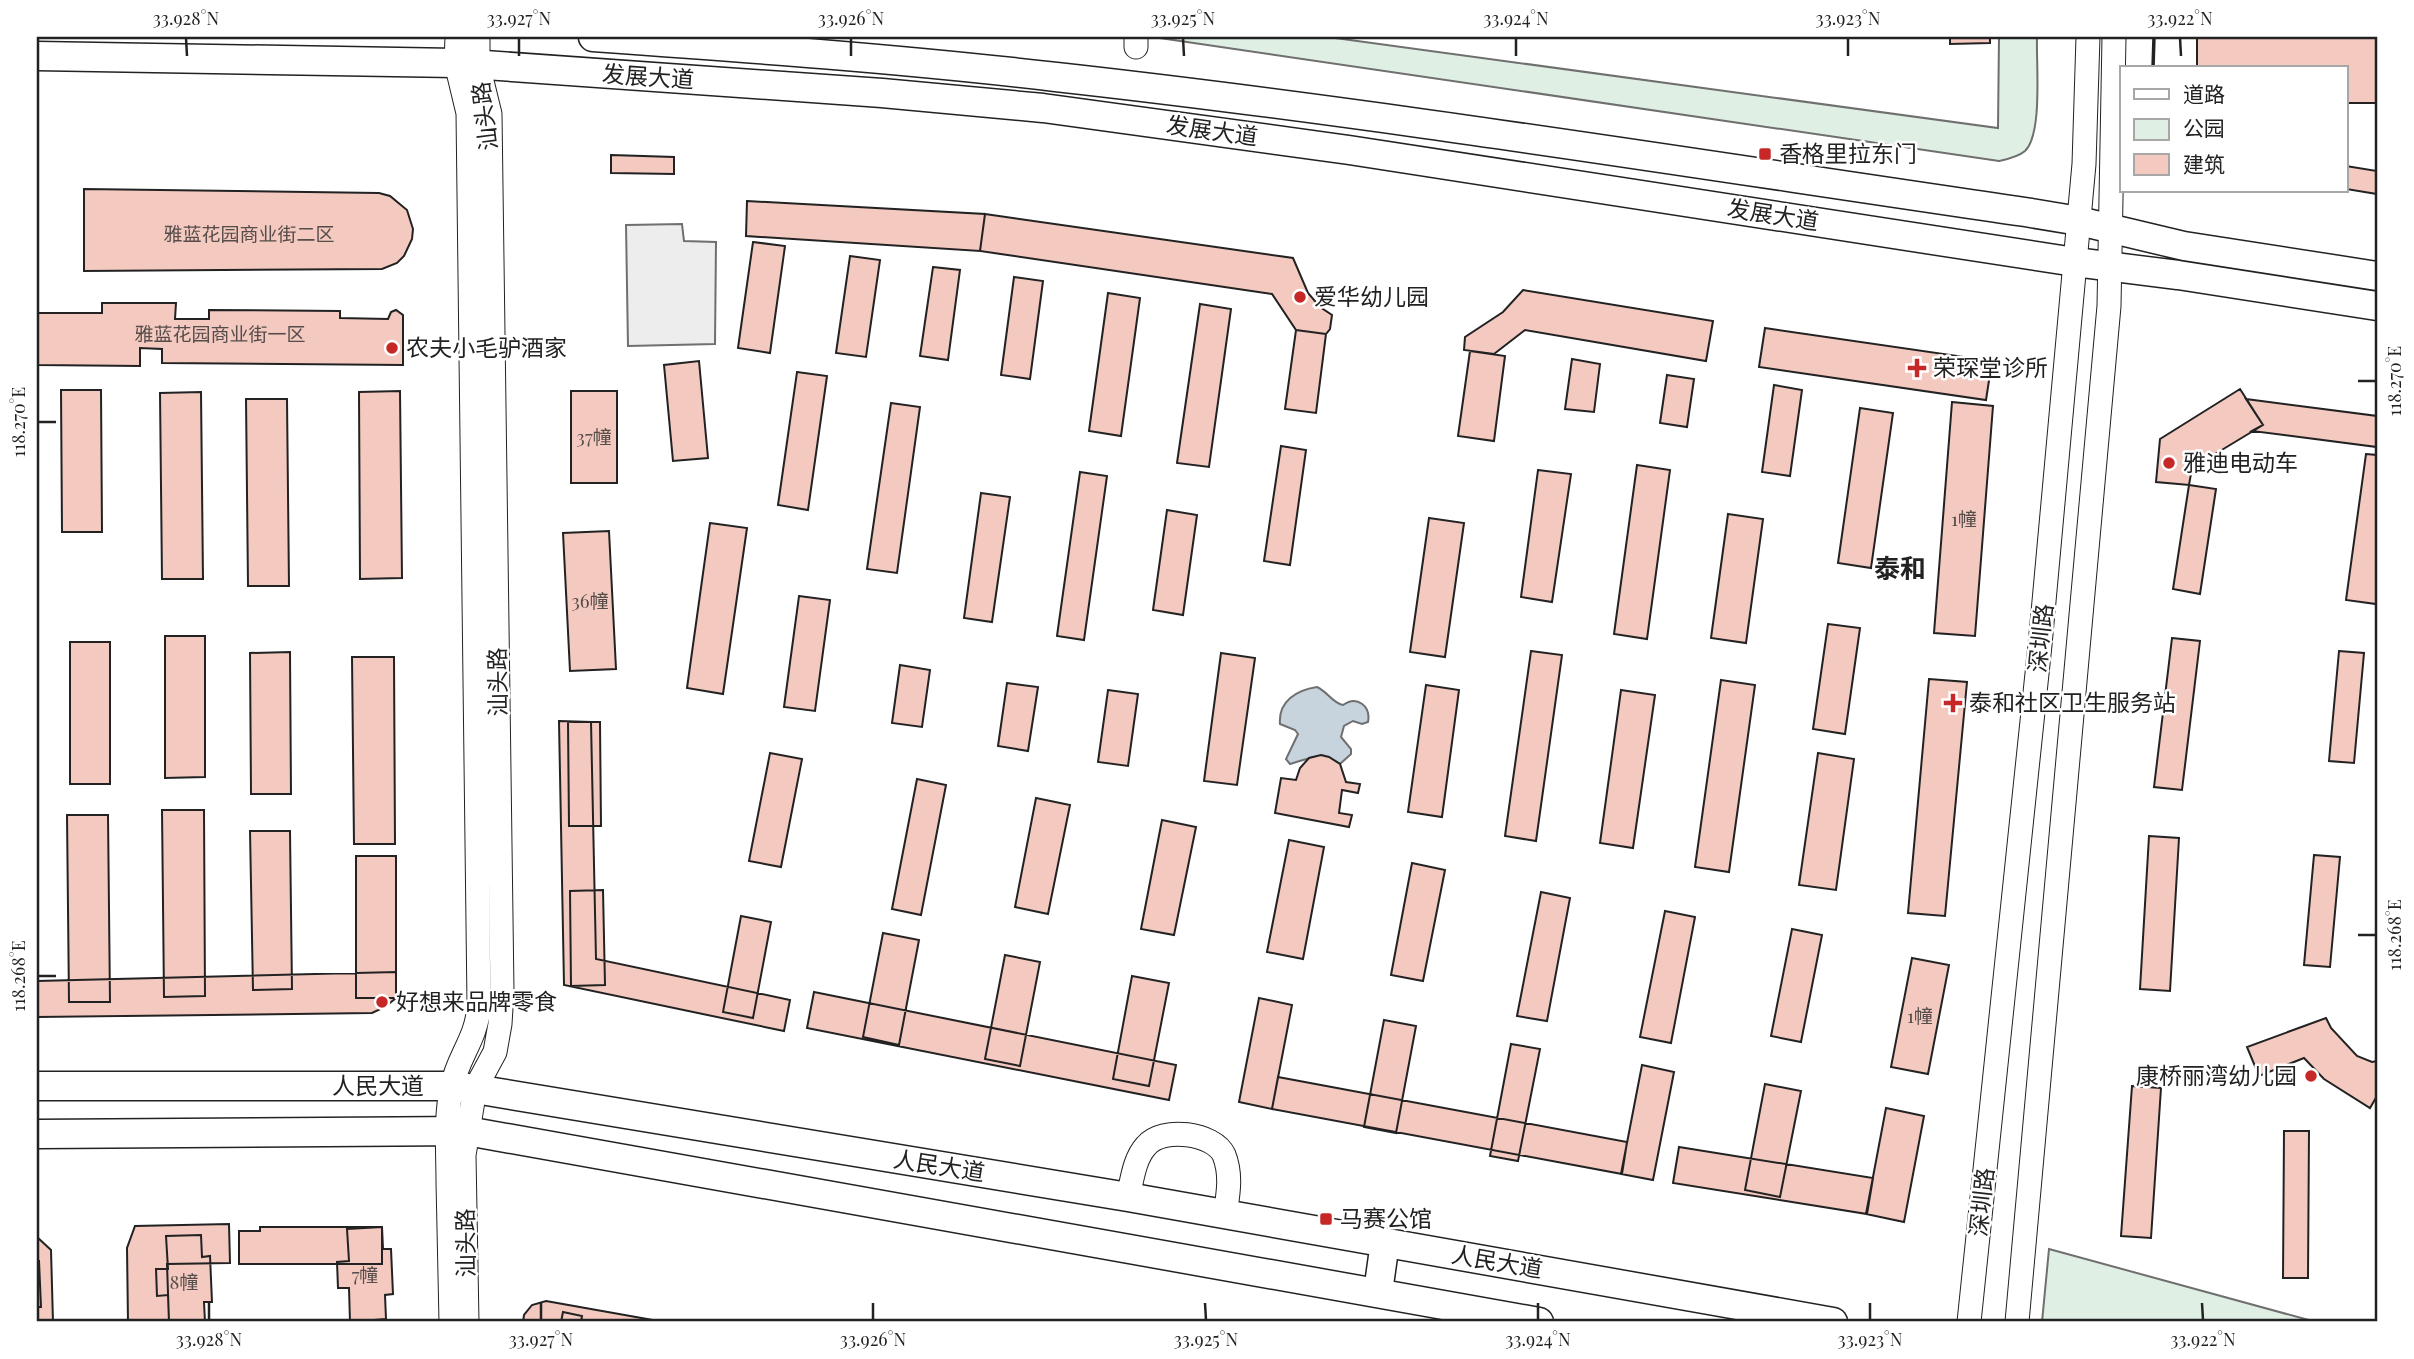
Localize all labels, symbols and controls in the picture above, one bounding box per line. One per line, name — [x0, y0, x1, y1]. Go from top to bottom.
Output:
text: 33.928°N — [153, 6, 220, 30]
text: 33.927°N — [487, 6, 552, 30]
text: 33.926°N — [818, 6, 884, 30]
text: 33.925°N — [1151, 6, 1216, 30]
text: 33.924°N — [1483, 6, 1549, 30]
text: 33.923°N — [1816, 6, 1881, 30]
text: 33.922°N — [2147, 6, 2213, 30]
street label: 发展大道 — [601, 57, 695, 94]
legend — [2120, 66, 2348, 192]
text: 道路 — [2183, 79, 2225, 107]
street label: 汕头路 — [464, 80, 503, 152]
street label: 发展大道 — [1164, 108, 1260, 151]
text: 公园 — [2183, 113, 2225, 141]
place label: 香格里拉东门 — [1779, 137, 1917, 168]
marker: 香格里拉东门 — [1757, 146, 1773, 162]
text: 建筑 — [2183, 149, 2225, 177]
street label: 发展大道 — [1725, 191, 1821, 236]
house number: 雅蓝花园商业街二区 — [163, 220, 335, 246]
place label: 爱华幼儿园 — [1314, 280, 1429, 311]
marker: 爱华幼儿园 — [1292, 289, 1308, 305]
house number: 雅蓝花园商业街一区 — [134, 320, 306, 346]
place label: 农夫小毛驴酒家 — [406, 331, 567, 362]
marker: 农夫小毛驴酒家 — [384, 340, 400, 356]
text: 118.270°E — [2382, 346, 2406, 416]
place label: 荣琛堂诊所 — [1933, 351, 2048, 382]
marker: 荣琛堂诊所 — [1907, 358, 1927, 378]
text: 118.270°E — [6, 387, 30, 457]
house number: 37幢 — [576, 423, 612, 449]
place label: 雅迪电动车 — [2183, 446, 2298, 477]
marker: 雅迪电动车 — [2161, 455, 2177, 471]
house number: 1幢 — [1951, 505, 1977, 531]
district label: 泰和 — [1874, 550, 1926, 585]
house number: 36幢 — [571, 587, 609, 613]
street label: 深圳路 — [2020, 602, 2059, 674]
street label: 汕头路 — [480, 647, 513, 717]
place label: 泰和社区卫生服务站 — [1969, 686, 2176, 717]
marker: 泰和社区卫生服务站 — [1943, 693, 1963, 713]
text: 118.268°E — [2382, 899, 2406, 971]
text: 118.268°E — [6, 940, 30, 1012]
place label: 好想来品牌零食 — [396, 985, 557, 1016]
marker: 好想来品牌零食 — [374, 994, 390, 1010]
house number: 1幢 — [1907, 1002, 1933, 1028]
place label: 康桥丽湾幼儿园 — [2136, 1059, 2297, 1090]
marker: 康桥丽湾幼儿园 — [2303, 1068, 2319, 1084]
street label: 人民大道 — [332, 1069, 424, 1100]
street label: 人民大道 — [891, 1142, 987, 1187]
street label: 深圳路 — [1961, 1166, 2000, 1238]
place label: 马赛公馆 — [1340, 1202, 1432, 1233]
street label: 汕头路 — [448, 1208, 481, 1278]
marker: 马赛公馆 — [1318, 1211, 1334, 1227]
street label: 人民大道 — [1449, 1237, 1545, 1284]
house number: 7幢 — [352, 1261, 378, 1287]
house number: 8幢 — [170, 1268, 198, 1294]
text: 33.928°N — [176, 1327, 243, 1351]
text: 33.927°N — [509, 1327, 574, 1351]
text: 33.926°N — [840, 1327, 906, 1351]
text: 33.925°N — [1174, 1327, 1239, 1351]
text: 33.924°N — [1505, 1327, 1571, 1351]
text: 33.923°N — [1838, 1327, 1903, 1351]
text: 33.922°N — [2170, 1327, 2236, 1351]

